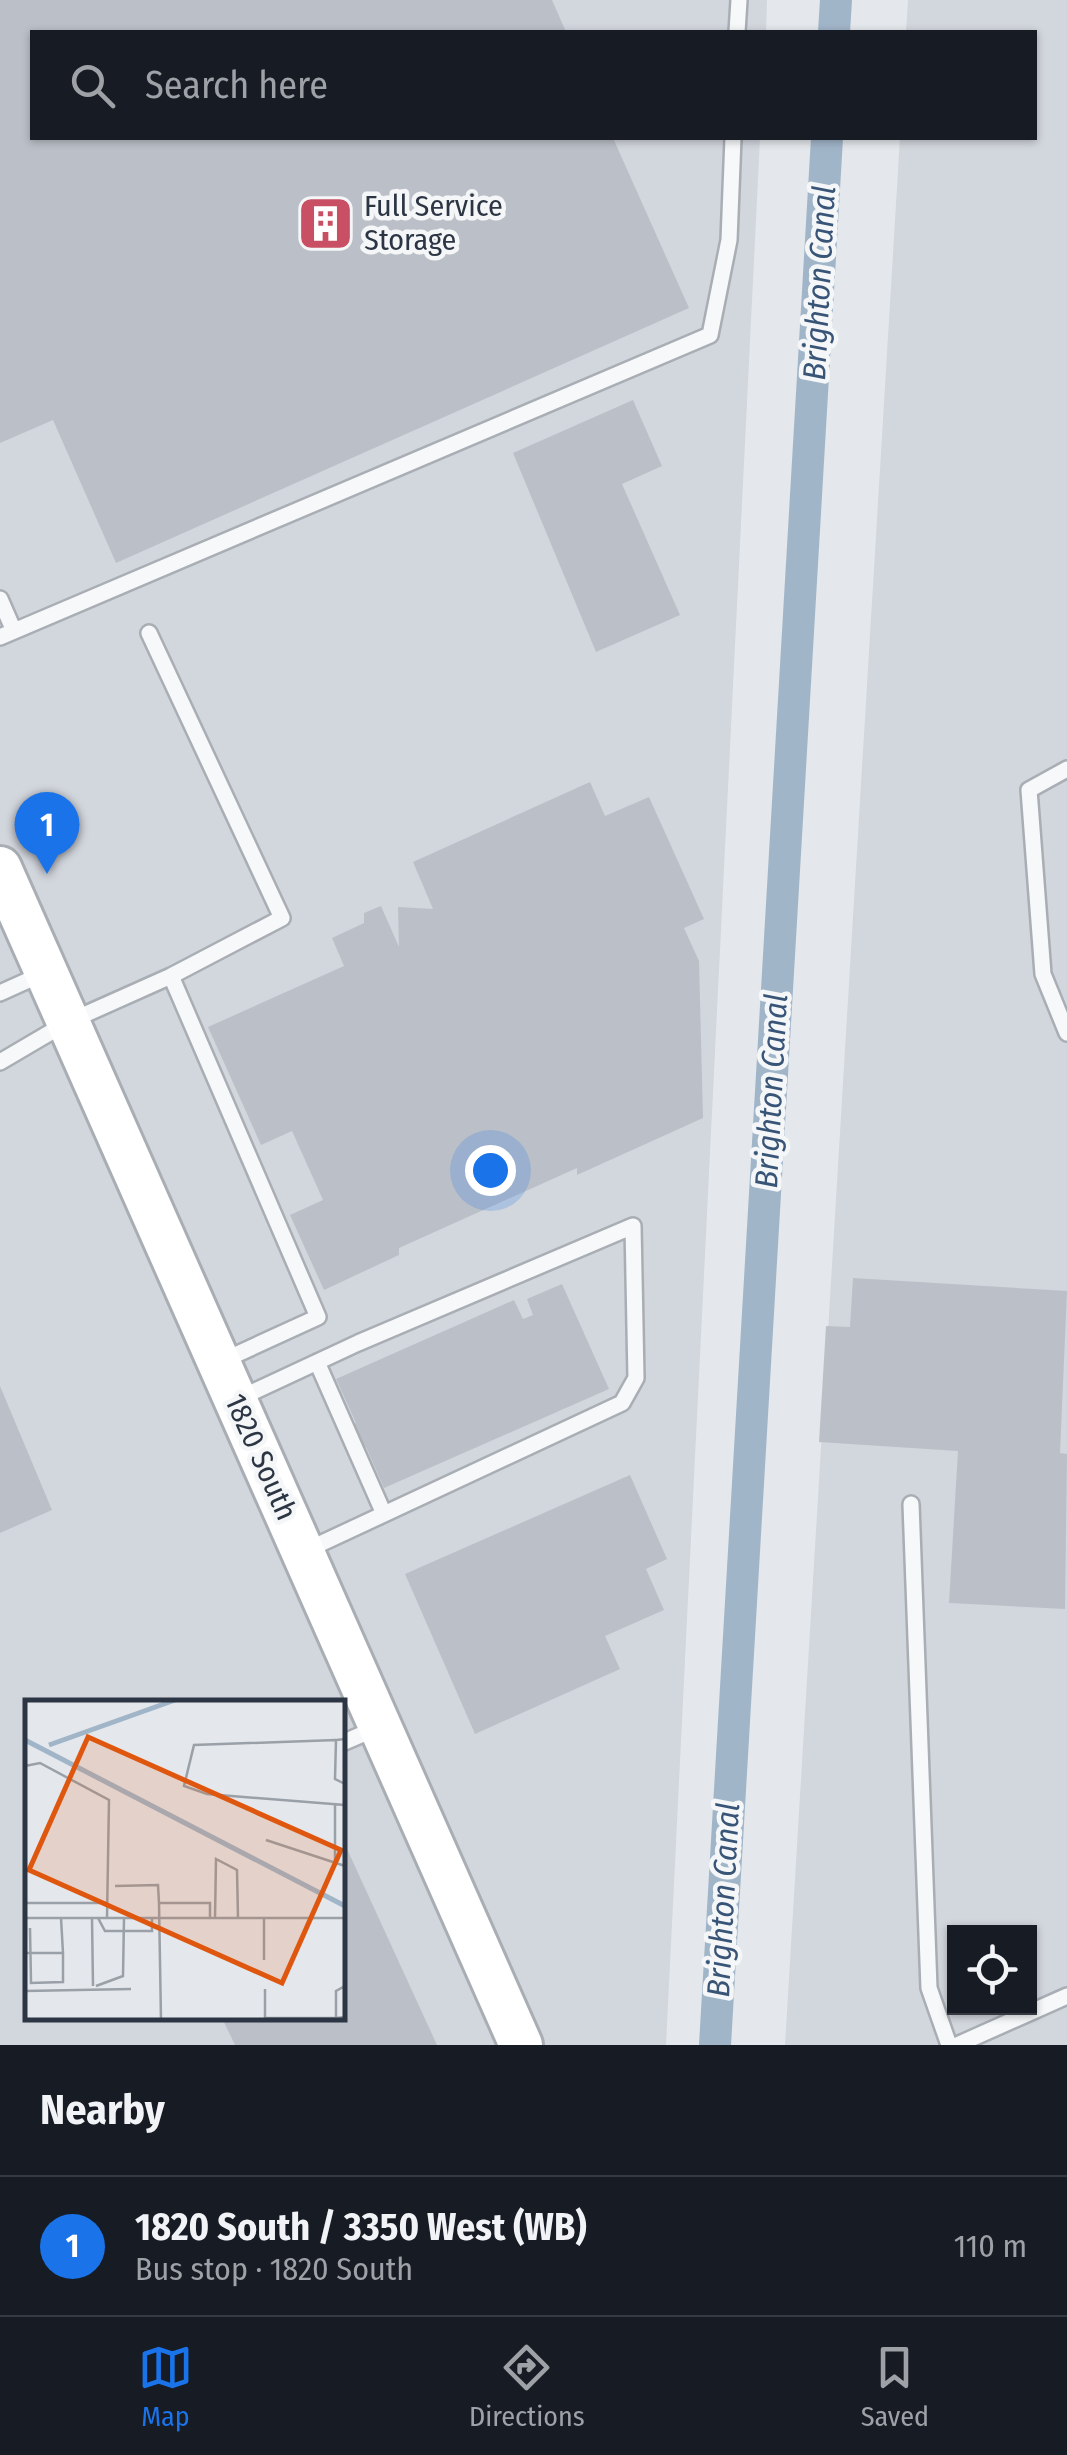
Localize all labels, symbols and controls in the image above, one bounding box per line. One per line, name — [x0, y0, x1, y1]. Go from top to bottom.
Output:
search box — [30, 30, 1037, 140]
icon: search — [65, 58, 120, 113]
text: Search here — [145, 62, 328, 108]
water label: Brighton Canal — [795, 185, 843, 381]
place label: Full Service Storage — [364, 188, 503, 258]
building icon: Full Service Storage — [295, 193, 355, 253]
pin: 1 — [15, 792, 80, 874]
water label: Brighton Canal — [747, 993, 795, 1189]
your location — [465, 1145, 516, 1196]
street label: 1820 South — [217, 1388, 305, 1526]
inset map — [25, 1700, 345, 2020]
water label: Brighton Canal — [699, 1802, 747, 1998]
map controls — [947, 1925, 1037, 2015]
button: locate — [947, 1925, 1037, 2015]
text: Nearby — [40, 2085, 165, 2135]
text: 1820 South / 3350 West (WB) — [135, 2204, 587, 2250]
text: 1 — [66, 2227, 79, 2265]
text: 110 m — [954, 2227, 1027, 2265]
text: Bus stop · 1820 South — [135, 2250, 413, 2288]
tab: Map — [138, 2340, 193, 2433]
tab: Directions — [469, 2340, 585, 2433]
tab: Saved — [861, 2340, 929, 2433]

